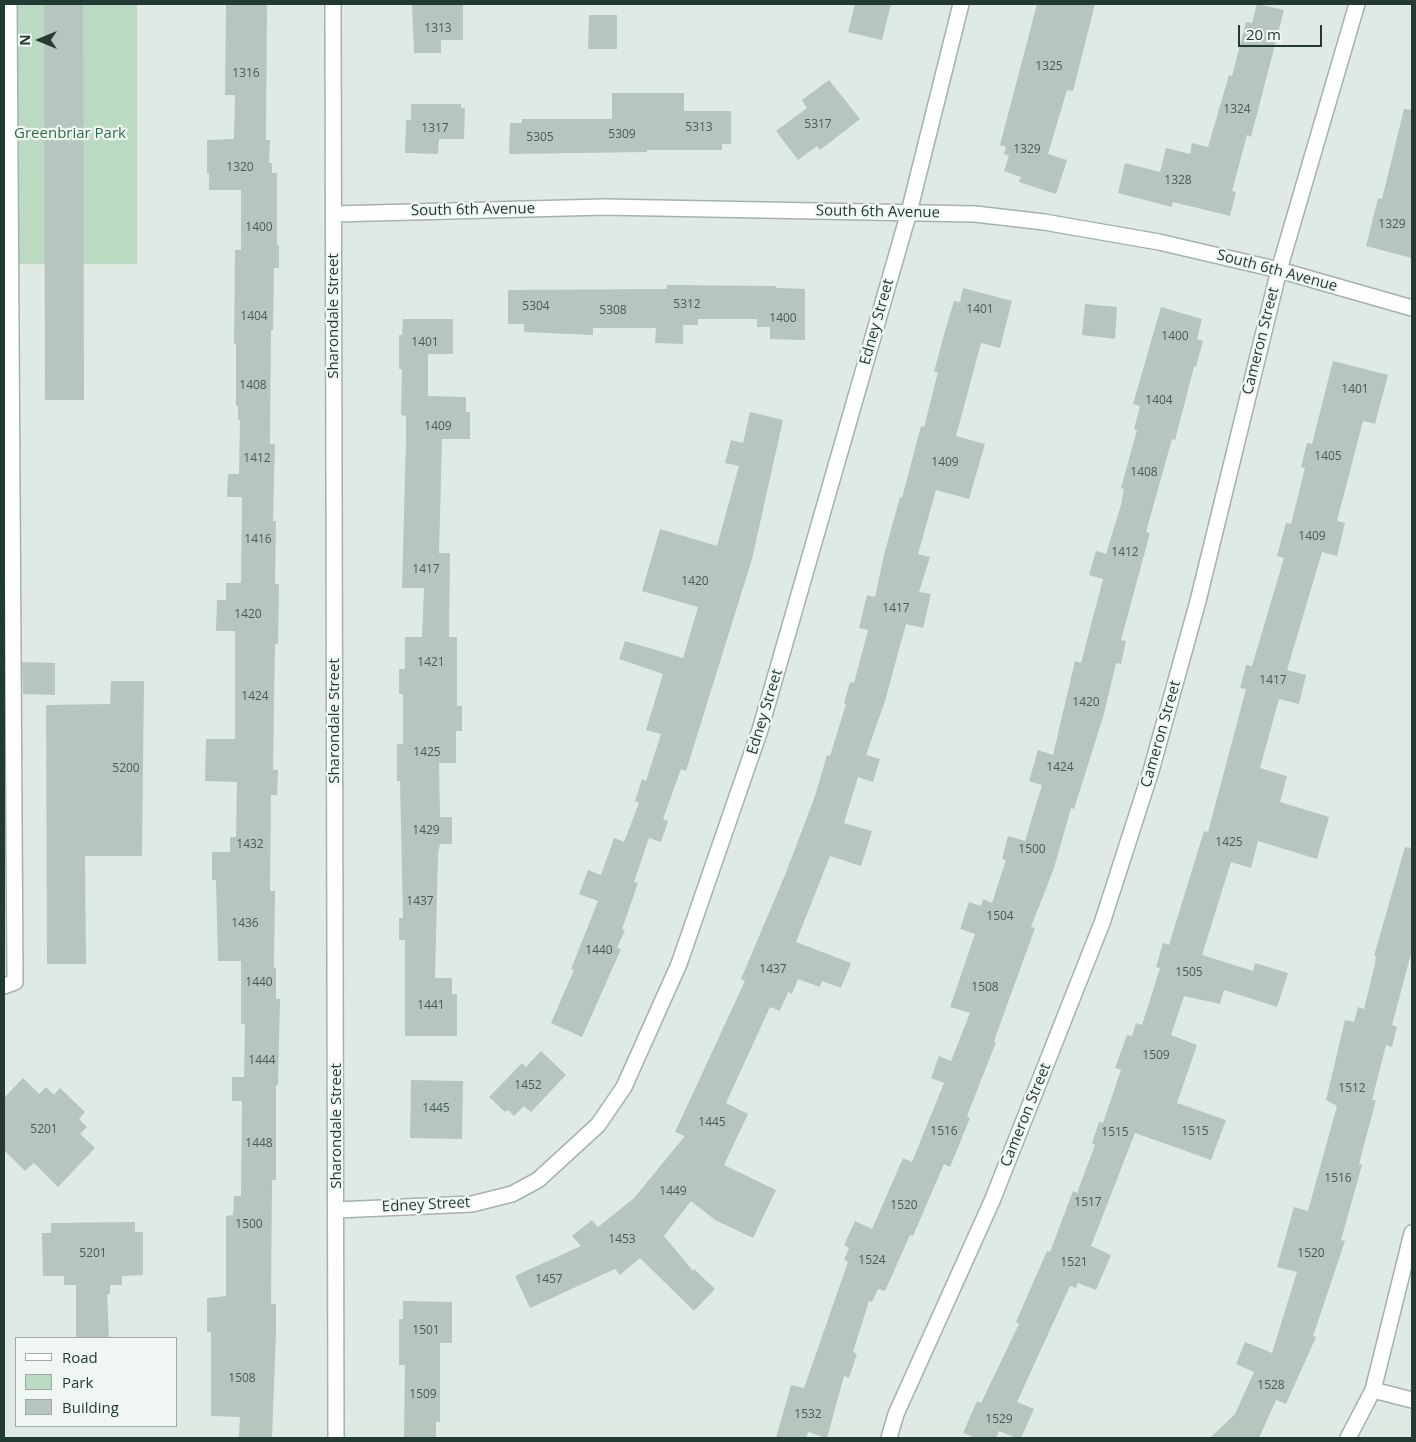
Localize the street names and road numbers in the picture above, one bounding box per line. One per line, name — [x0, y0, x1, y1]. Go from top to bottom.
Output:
street label: South 6th Avenue — [411, 200, 535, 220]
street label: South 6th Avenue — [816, 202, 940, 222]
street label: South 6th Avenue — [1215, 246, 1339, 296]
street label: Sharondale Street — [325, 253, 343, 379]
street label: Edney Street — [856, 277, 898, 367]
street label: Cameron Street — [1239, 285, 1283, 397]
street label: Sharondale Street — [326, 658, 344, 784]
street label: Edney Street — [743, 667, 787, 757]
street label: Cameron Street — [1137, 679, 1185, 789]
street label: Cameron Street — [997, 1061, 1055, 1169]
street label: Sharondale Street — [328, 1063, 346, 1189]
street label: Edney Street — [381, 1194, 471, 1216]

